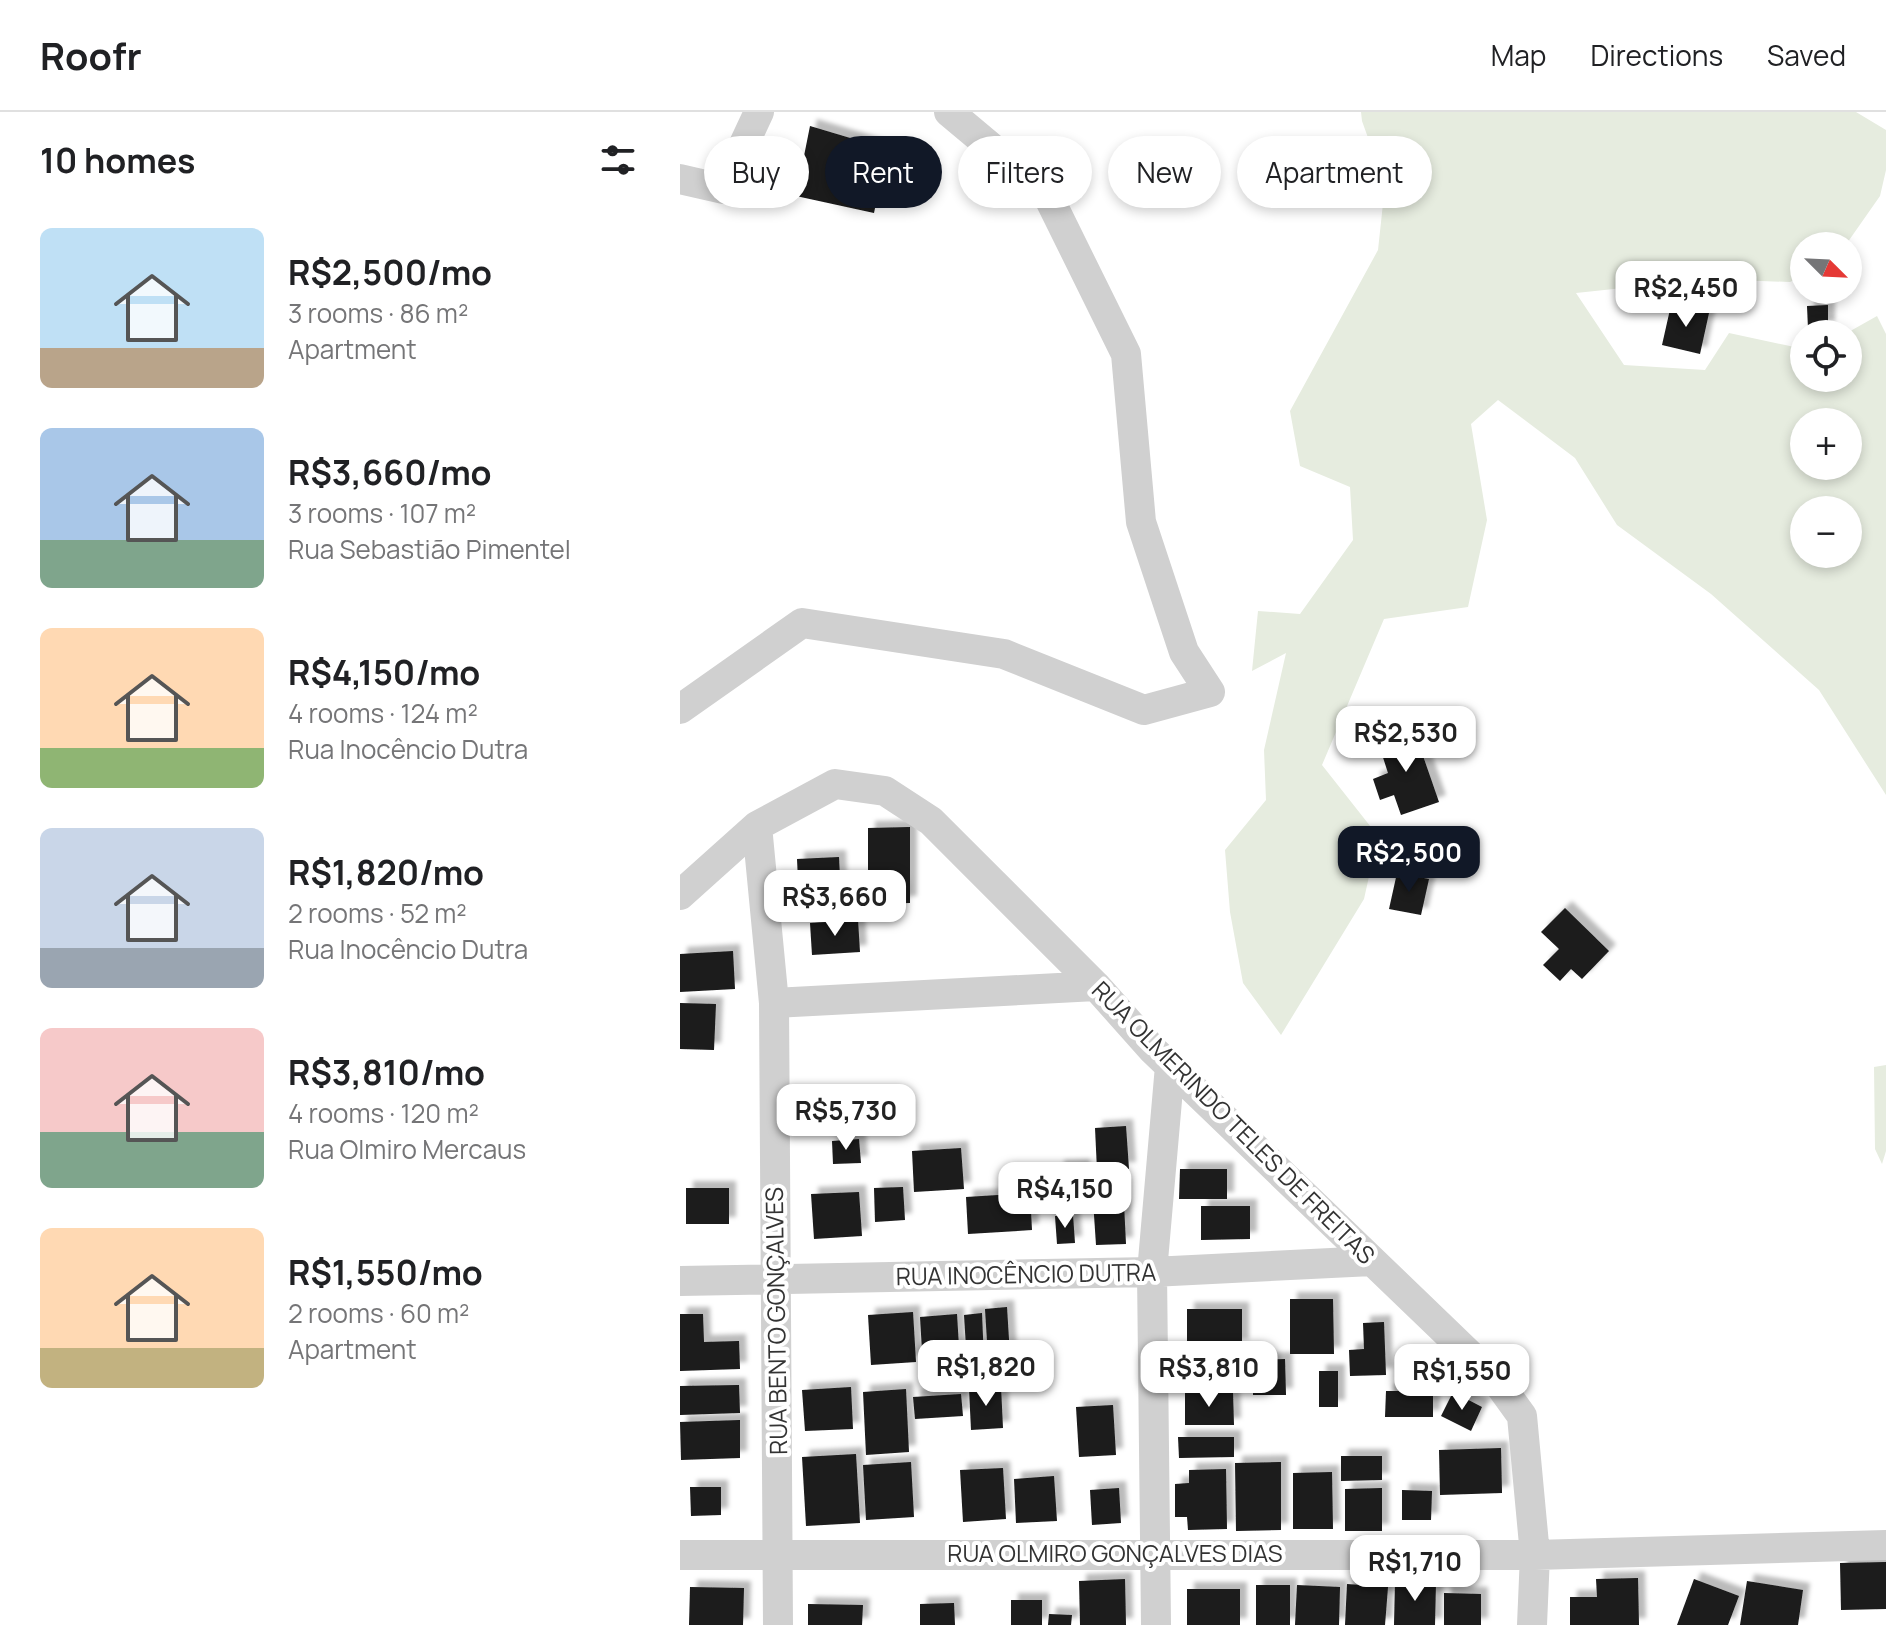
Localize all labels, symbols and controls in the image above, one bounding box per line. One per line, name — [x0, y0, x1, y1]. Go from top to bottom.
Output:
text: Roofr — [40, 29, 142, 81]
text: Map — [1491, 36, 1546, 74]
text: Directions — [1590, 36, 1723, 74]
text: Saved — [1767, 36, 1846, 74]
chip: Buy — [704, 136, 809, 208]
chip: Rent — [825, 136, 942, 208]
chip: Filters — [958, 136, 1092, 208]
chip: New — [1108, 136, 1221, 208]
chip: Apartment — [1237, 136, 1432, 208]
text: 10 homes — [40, 137, 196, 183]
icon: filters — [596, 138, 640, 182]
north arrow — [1790, 232, 1862, 304]
map controls — [1790, 232, 1862, 568]
text: R$2,500/mo — [288, 249, 492, 295]
icon: home — [104, 260, 200, 356]
pin: R$2,450 — [1612, 261, 1760, 329]
text: R$2,450 — [1633, 269, 1739, 305]
text: 3 rooms · 86 m² — [288, 295, 468, 331]
button: locate — [1790, 320, 1862, 392]
text: Apartment — [288, 331, 417, 367]
button: + — [1790, 408, 1862, 480]
text: R$3,660/mo — [288, 449, 492, 495]
icon: home — [104, 460, 200, 556]
text: 3 rooms · 107 m² — [288, 495, 476, 531]
button: − — [1790, 496, 1862, 568]
text: Rua Sebastião Pimentel — [288, 531, 571, 567]
text: R$4,150/mo — [288, 649, 480, 695]
icon: home — [104, 660, 200, 756]
text: 4 rooms · 124 m² — [288, 695, 478, 731]
pin: R$2,530 — [1332, 706, 1480, 774]
text: R$2,530 — [1354, 714, 1458, 750]
text: Rua Inocêncio Dutra — [288, 731, 528, 767]
pin: R$2,500 — [1335, 826, 1483, 894]
text: R$2,500 — [1356, 834, 1462, 870]
text: R$1,820/mo — [288, 849, 484, 895]
icon: home — [104, 860, 200, 956]
pin: R$3,660 — [761, 870, 909, 938]
text: R$3,660 — [782, 878, 888, 914]
text: 2 rooms · 52 m² — [288, 895, 467, 931]
text: Rua Inocêncio Dutra — [288, 931, 528, 967]
street label: RUA OLMERINDO TELES DE FREITAS — [1085, 973, 1383, 1271]
text: R$3,810/mo — [288, 1049, 485, 1095]
icon: home — [104, 1060, 200, 1156]
pin: R$5,730 — [772, 1084, 920, 1152]
text: R$5,730 — [795, 1092, 897, 1128]
text: 4 rooms · 120 m² — [288, 1095, 479, 1131]
text: Rua Olmiro Mercaus — [288, 1131, 526, 1167]
pin: R$4,150 — [991, 1162, 1139, 1230]
text: R$4,150 — [1016, 1170, 1114, 1206]
street label: RUA BENTO GONÇALVES — [757, 1187, 794, 1455]
text: R$1,550/mo — [288, 1249, 483, 1295]
street label: RUA INOCÊNCIO DUTRA — [895, 1255, 1156, 1292]
icon: home — [104, 1260, 200, 1356]
text: 2 rooms · 60 m² — [288, 1295, 470, 1331]
text: Apartment — [288, 1331, 417, 1367]
pin: R$1,820 — [912, 1340, 1060, 1408]
pin: R$3,810 — [1135, 1341, 1283, 1409]
pin: R$1,550 — [1388, 1344, 1536, 1412]
text: R$1,820 — [936, 1348, 1036, 1384]
text: R$3,810 — [1159, 1349, 1259, 1385]
text: R$1,550 — [1412, 1352, 1512, 1388]
pin: R$1,710 — [1341, 1535, 1489, 1603]
street label: RUA OLMIRO GONÇALVES DIAS — [947, 1536, 1283, 1569]
text: R$1,710 — [1368, 1543, 1462, 1579]

